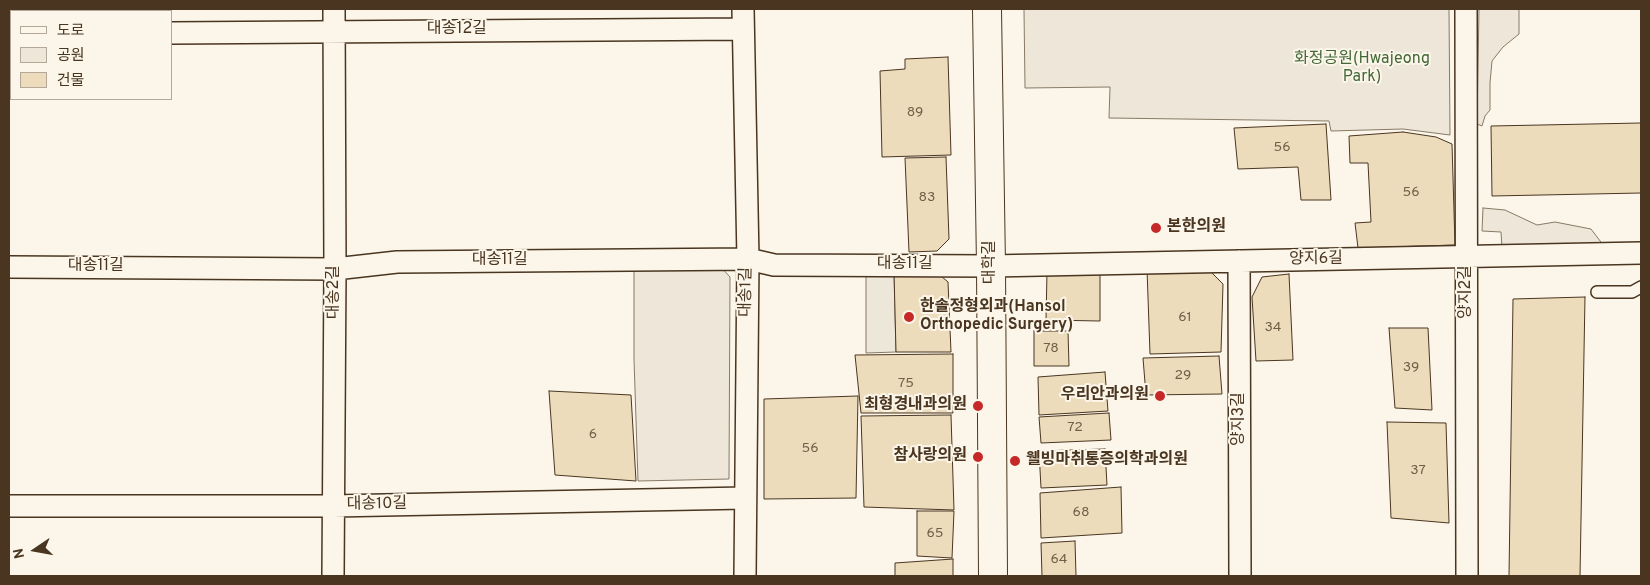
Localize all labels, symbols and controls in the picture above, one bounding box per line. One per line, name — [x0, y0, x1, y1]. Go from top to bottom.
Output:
legend — [10, 10, 172, 100]
street label: 대송12길 — [427, 20, 487, 40]
text: 도로 — [57, 22, 85, 41]
text: 공원 — [57, 47, 85, 66]
park label: 화정공원(Hwajeong Park) — [1294, 50, 1430, 88]
text: 건물 — [57, 72, 85, 91]
house number: 89 — [907, 105, 923, 121]
house number: 56 — [1273, 140, 1291, 156]
house number: 56 — [1402, 185, 1420, 201]
house number: 83 — [919, 190, 935, 206]
place label: 본한의원 — [1167, 218, 1226, 238]
marker: 본한의원 — [1149, 221, 1163, 235]
street label: 대학길 — [981, 240, 1001, 284]
street label: 양지6길 — [1289, 250, 1343, 270]
street label: 대송11길 — [472, 251, 528, 271]
street label: 대송11길 — [877, 255, 933, 275]
street label: 대송11길 — [68, 257, 124, 277]
street label: 대송2길 — [325, 265, 345, 319]
street label: 양지2길 — [1457, 265, 1477, 319]
street label: 대송1길 — [737, 267, 757, 317]
place label: 한솔정형외과(Hansol Orthopedic Surgery) — [920, 298, 1073, 336]
marker: 한솔정형외과(Hansol Orthopedic Surgery) — [902, 310, 916, 324]
house number: 61 — [1178, 310, 1192, 326]
house number: 34 — [1264, 320, 1282, 336]
house number: 78 — [1043, 341, 1059, 357]
house number: 39 — [1403, 360, 1419, 376]
house number: 29 — [1175, 368, 1191, 384]
house number: 75 — [898, 376, 914, 392]
place label: 우리안과의원 — [1061, 386, 1149, 406]
marker: 우리안과의원 — [1153, 389, 1167, 403]
street label: 양지3길 — [1230, 392, 1250, 446]
place label: 최형경내과의원 — [864, 396, 967, 416]
marker: 최형경내과의원 — [971, 399, 985, 413]
house number: 72 — [1067, 420, 1083, 436]
house number: 6 — [589, 427, 597, 443]
house number: 56 — [801, 441, 819, 457]
place label: 참사랑의원 — [893, 447, 967, 467]
marker: 참사랑의원 — [971, 450, 985, 464]
place label: 웰빙마취통증의학과의원 — [1026, 451, 1188, 471]
marker: 웰빙마취통증의학과의원 — [1008, 454, 1022, 468]
house number: 37 — [1410, 463, 1426, 479]
street label: 대송10길 — [347, 495, 407, 515]
house number: 68 — [1073, 505, 1089, 521]
north arrow — [10, 525, 60, 575]
house number: 65 — [926, 526, 944, 542]
text: N — [10, 547, 29, 560]
house number: 64 — [1050, 552, 1068, 568]

